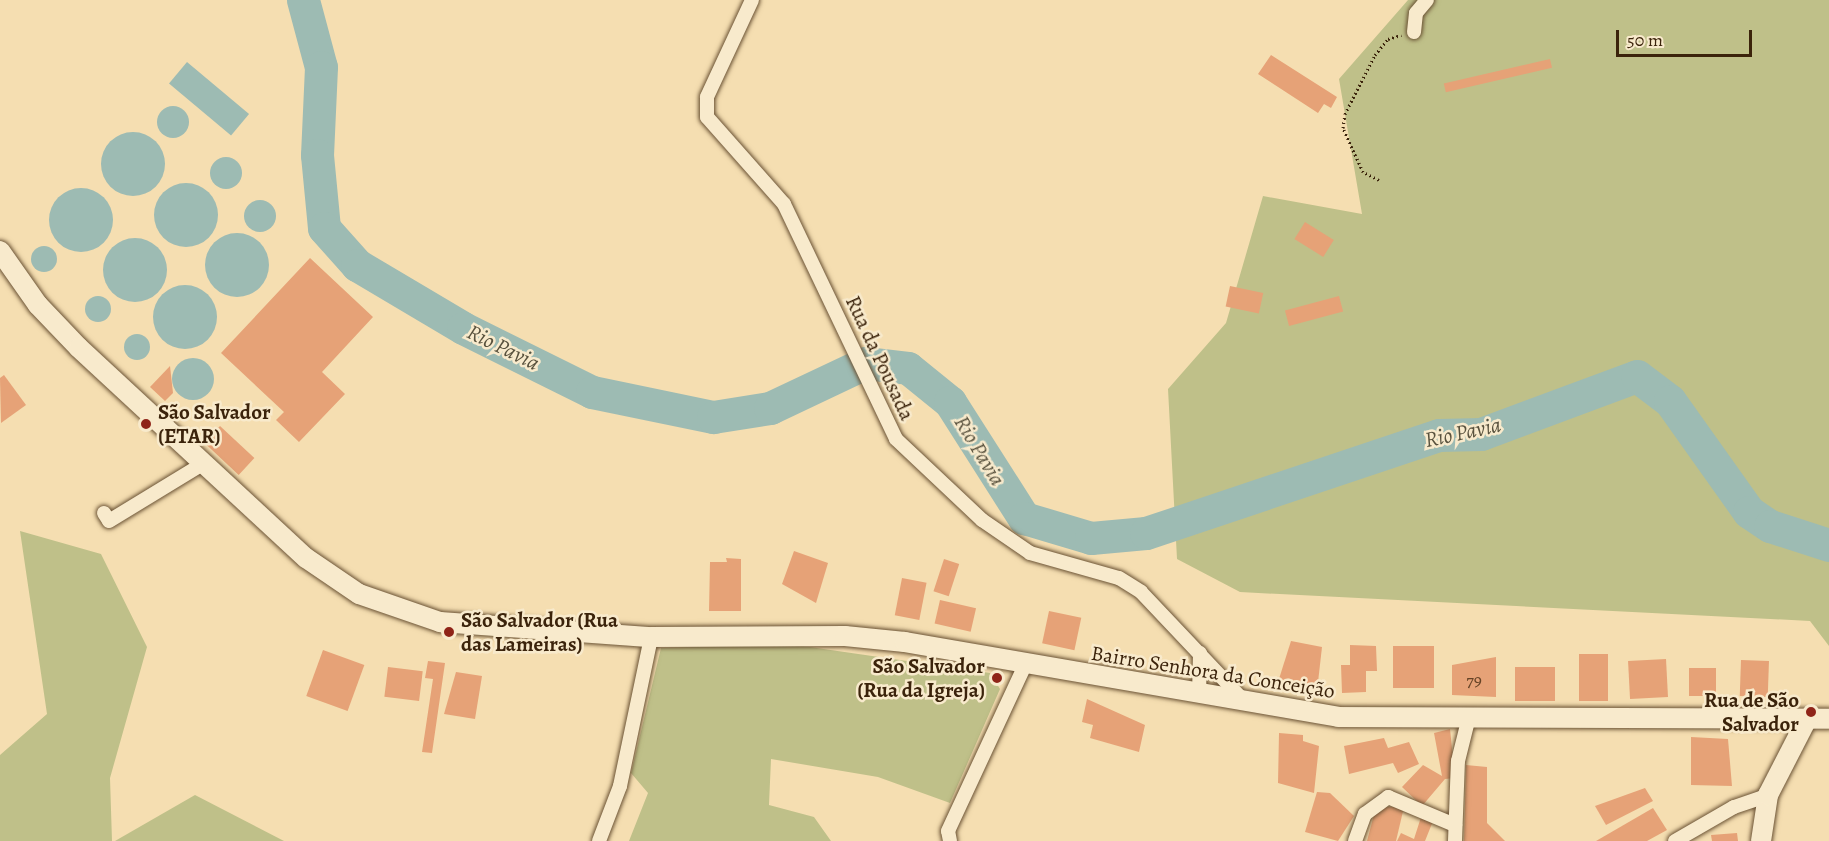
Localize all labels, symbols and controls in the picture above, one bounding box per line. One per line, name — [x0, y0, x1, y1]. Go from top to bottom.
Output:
scale bar — [1619, 18, 1756, 56]
text: 50 m — [1627, 28, 1663, 52]
street label: Rua da Pousada — [840, 292, 920, 424]
water label: Rio Pavia — [463, 319, 543, 377]
place label: São Salvador (ETAR) — [158, 399, 271, 449]
water label: Rio Pavia — [948, 411, 1010, 491]
water label: Rio Pavia — [1423, 412, 1503, 454]
marker: São Salvador (ETAR) — [139, 417, 153, 431]
place label: São Salvador (Rua das Lameiras) — [461, 607, 618, 657]
marker: São Salvador (Rua das Lameiras) — [442, 625, 456, 639]
street label: Bairro Senhora da Conceição — [1089, 640, 1337, 704]
place label: São Salvador (Rua da Igreja) — [857, 653, 985, 703]
house number: 79 — [1466, 669, 1482, 691]
marker: São Salvador (Rua da Igreja) — [990, 671, 1004, 685]
place label: Rua de São Salvador — [1704, 687, 1799, 737]
marker: Rua de São Salvador — [1804, 705, 1818, 719]

